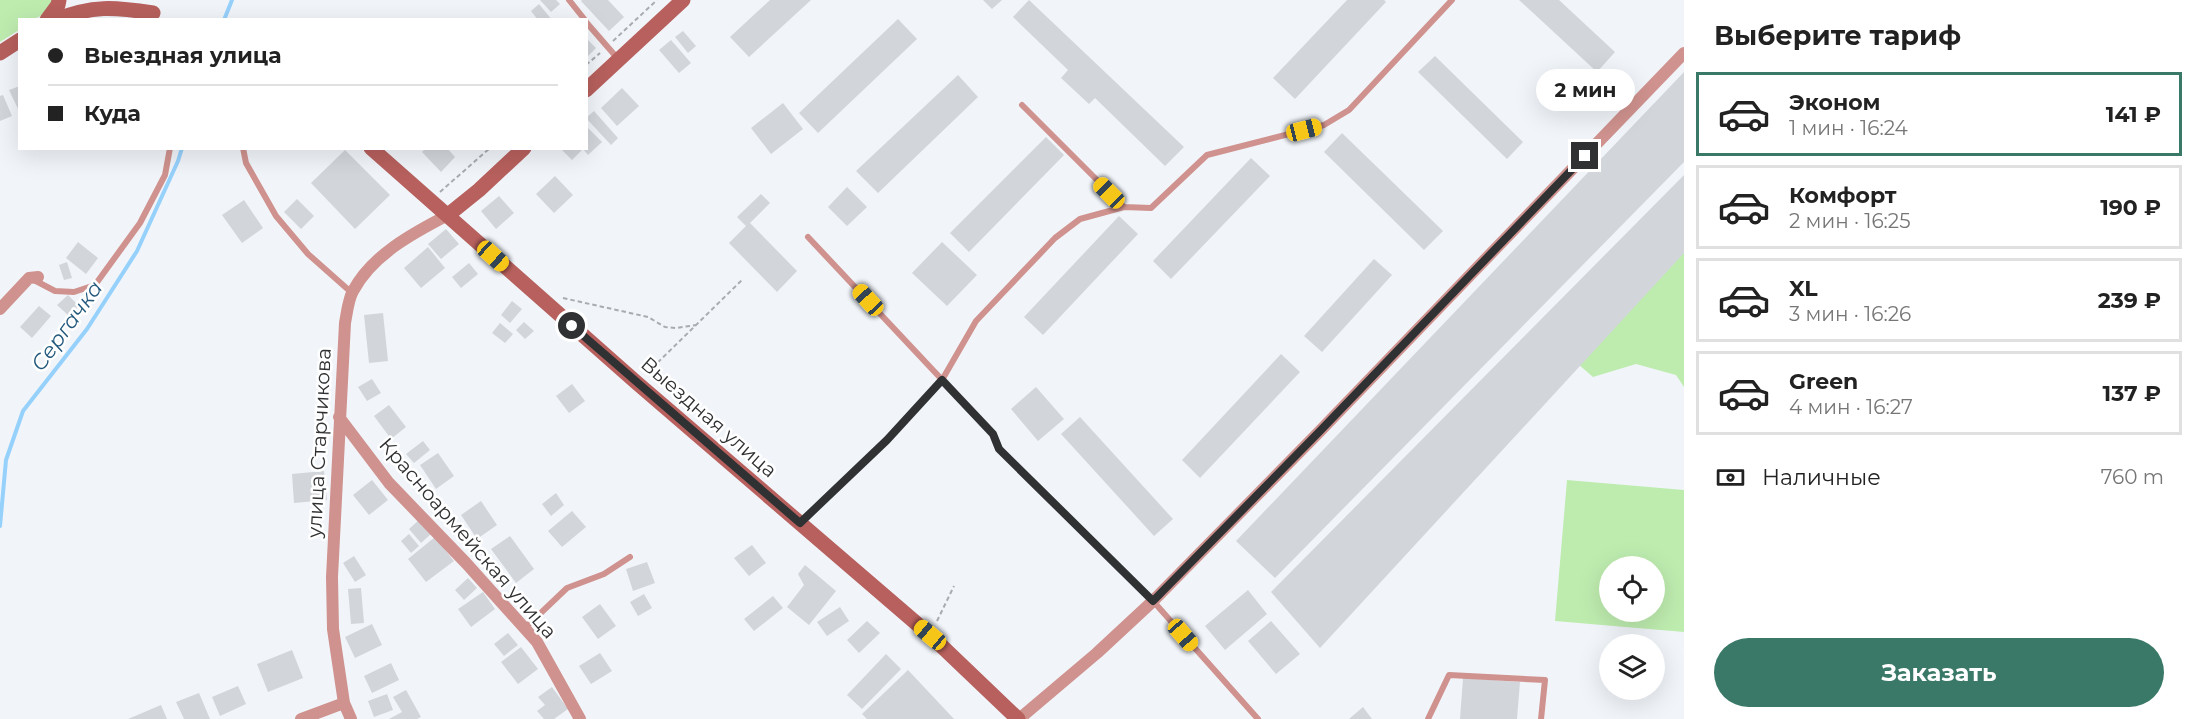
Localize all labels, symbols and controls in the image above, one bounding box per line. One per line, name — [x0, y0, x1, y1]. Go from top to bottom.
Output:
text: Выберите тариф — [1714, 19, 1961, 52]
text: Выездная улица — [84, 42, 282, 69]
callout: 2 мин — [1536, 69, 1634, 111]
text: 2 мин — [1555, 78, 1616, 102]
icon: car — [1717, 87, 1771, 141]
text: Эконом — [1789, 89, 1880, 116]
text: Куда — [84, 100, 141, 127]
text: 141 ₽ — [2106, 101, 2161, 128]
text: 1 мин · 16:24 — [1789, 116, 1908, 140]
car — [1284, 117, 1324, 143]
route end — [1571, 142, 1598, 169]
car — [1090, 174, 1128, 212]
icon: car — [1717, 180, 1771, 234]
text: Комфорт — [1789, 182, 1897, 209]
text: 190 ₽ — [2100, 194, 2161, 221]
text: 2 мин · 16:25 — [1789, 209, 1911, 233]
car — [474, 237, 512, 275]
icon: car — [1717, 273, 1771, 327]
text: XL — [1789, 275, 1818, 302]
water label: Сергачка — [26, 276, 108, 376]
car — [849, 281, 887, 319]
text: 239 ₽ — [2098, 287, 2161, 314]
text: 3 мин · 16:26 — [1789, 302, 1911, 326]
route start — [558, 312, 585, 339]
street label: улица Старчикова — [302, 347, 336, 540]
street label: Выездная улица — [636, 352, 782, 482]
icon: car — [1717, 366, 1771, 420]
text: Green — [1789, 368, 1858, 395]
text: 137 ₽ — [2103, 380, 2161, 407]
text: 4 мин · 16:27 — [1789, 395, 1913, 419]
street label: Красноармейская улица — [374, 433, 562, 643]
icon: cash — [1714, 461, 1747, 494]
text: Наличные — [1762, 464, 1881, 491]
text: 760 m — [2101, 465, 2164, 489]
map controls — [1599, 556, 1665, 700]
button: locate — [1599, 556, 1665, 622]
car — [1164, 616, 1202, 654]
car — [910, 617, 950, 653]
button: layers — [1599, 634, 1665, 700]
button: Заказать — [1714, 638, 2164, 707]

